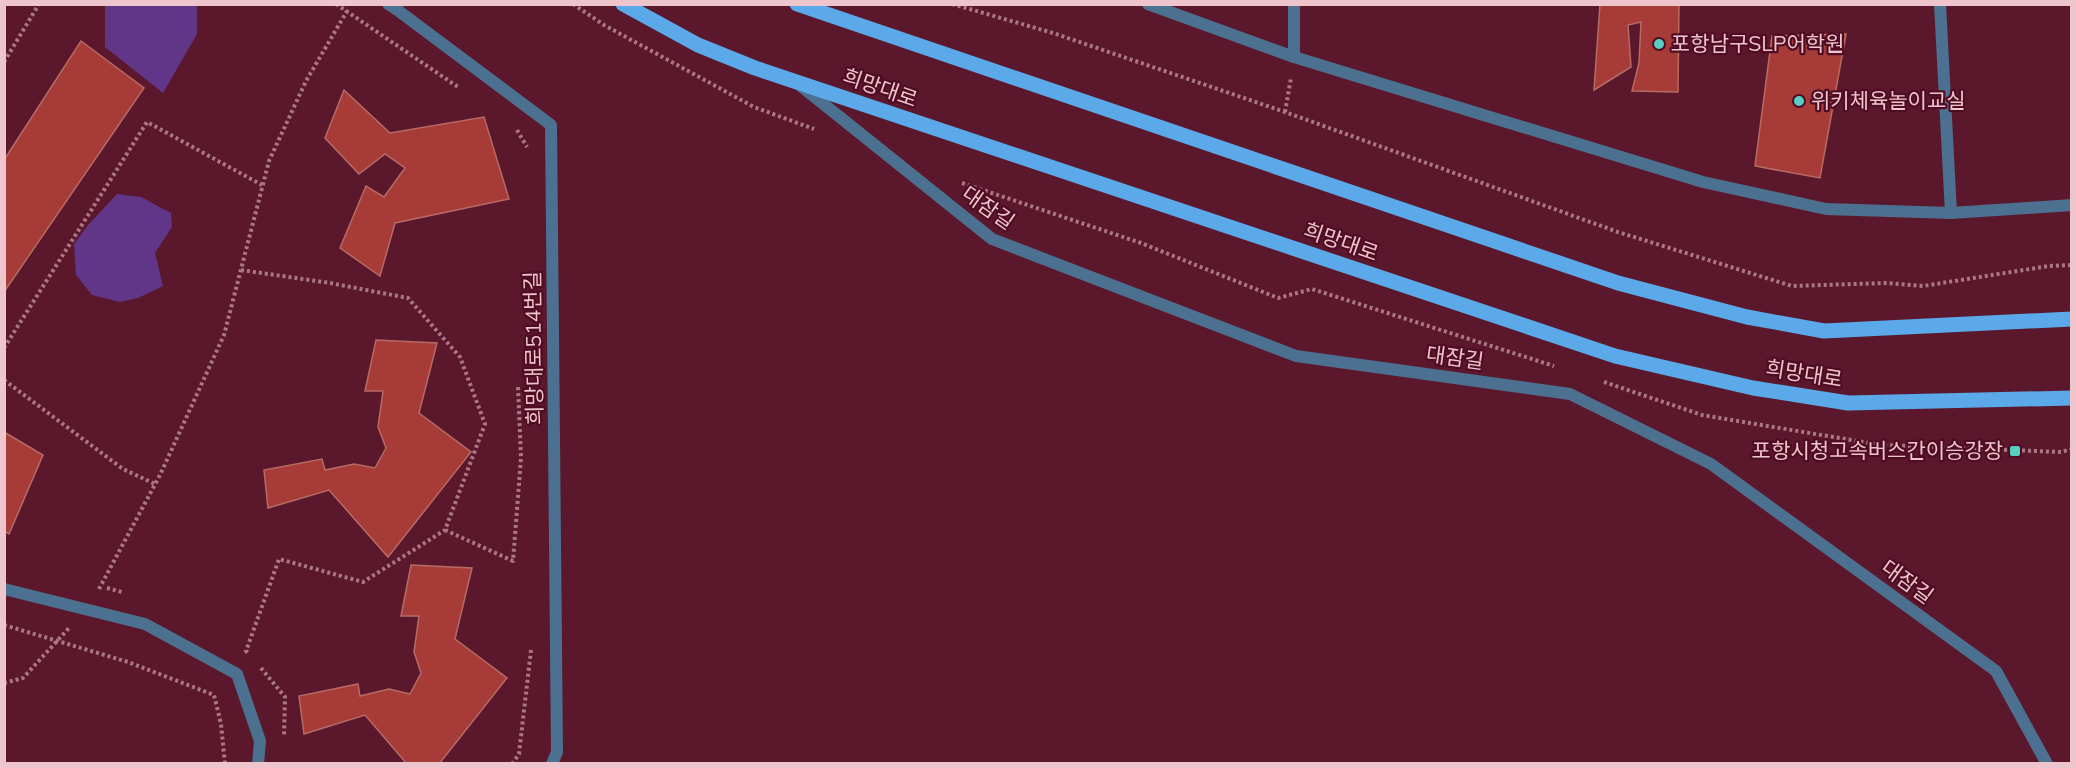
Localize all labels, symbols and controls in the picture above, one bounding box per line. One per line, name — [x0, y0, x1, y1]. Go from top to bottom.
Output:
place label: 포항남구SLP어학원 — [1671, 30, 1844, 56]
marker: 포항남구SLP어학원 — [1652, 37, 1666, 51]
street label: 희망대로 — [840, 62, 921, 112]
place label: 위키체육놀이교실 — [1811, 87, 1966, 113]
marker: 위키체육놀이교실 — [1792, 94, 1806, 108]
street label: 대잠길 — [957, 180, 1020, 234]
street label: 희망대로 — [1301, 216, 1382, 266]
street label: 희망대로514번길 — [519, 271, 547, 425]
street label: 대잠길 — [1425, 340, 1486, 374]
street label: 희망대로 — [1764, 354, 1844, 392]
place label: 포항시청고속버스간이승강장 — [1752, 437, 2003, 463]
marker: 포항시청고속버스간이승강장 — [2008, 444, 2022, 458]
street label: 대잠길 — [1876, 554, 1939, 609]

